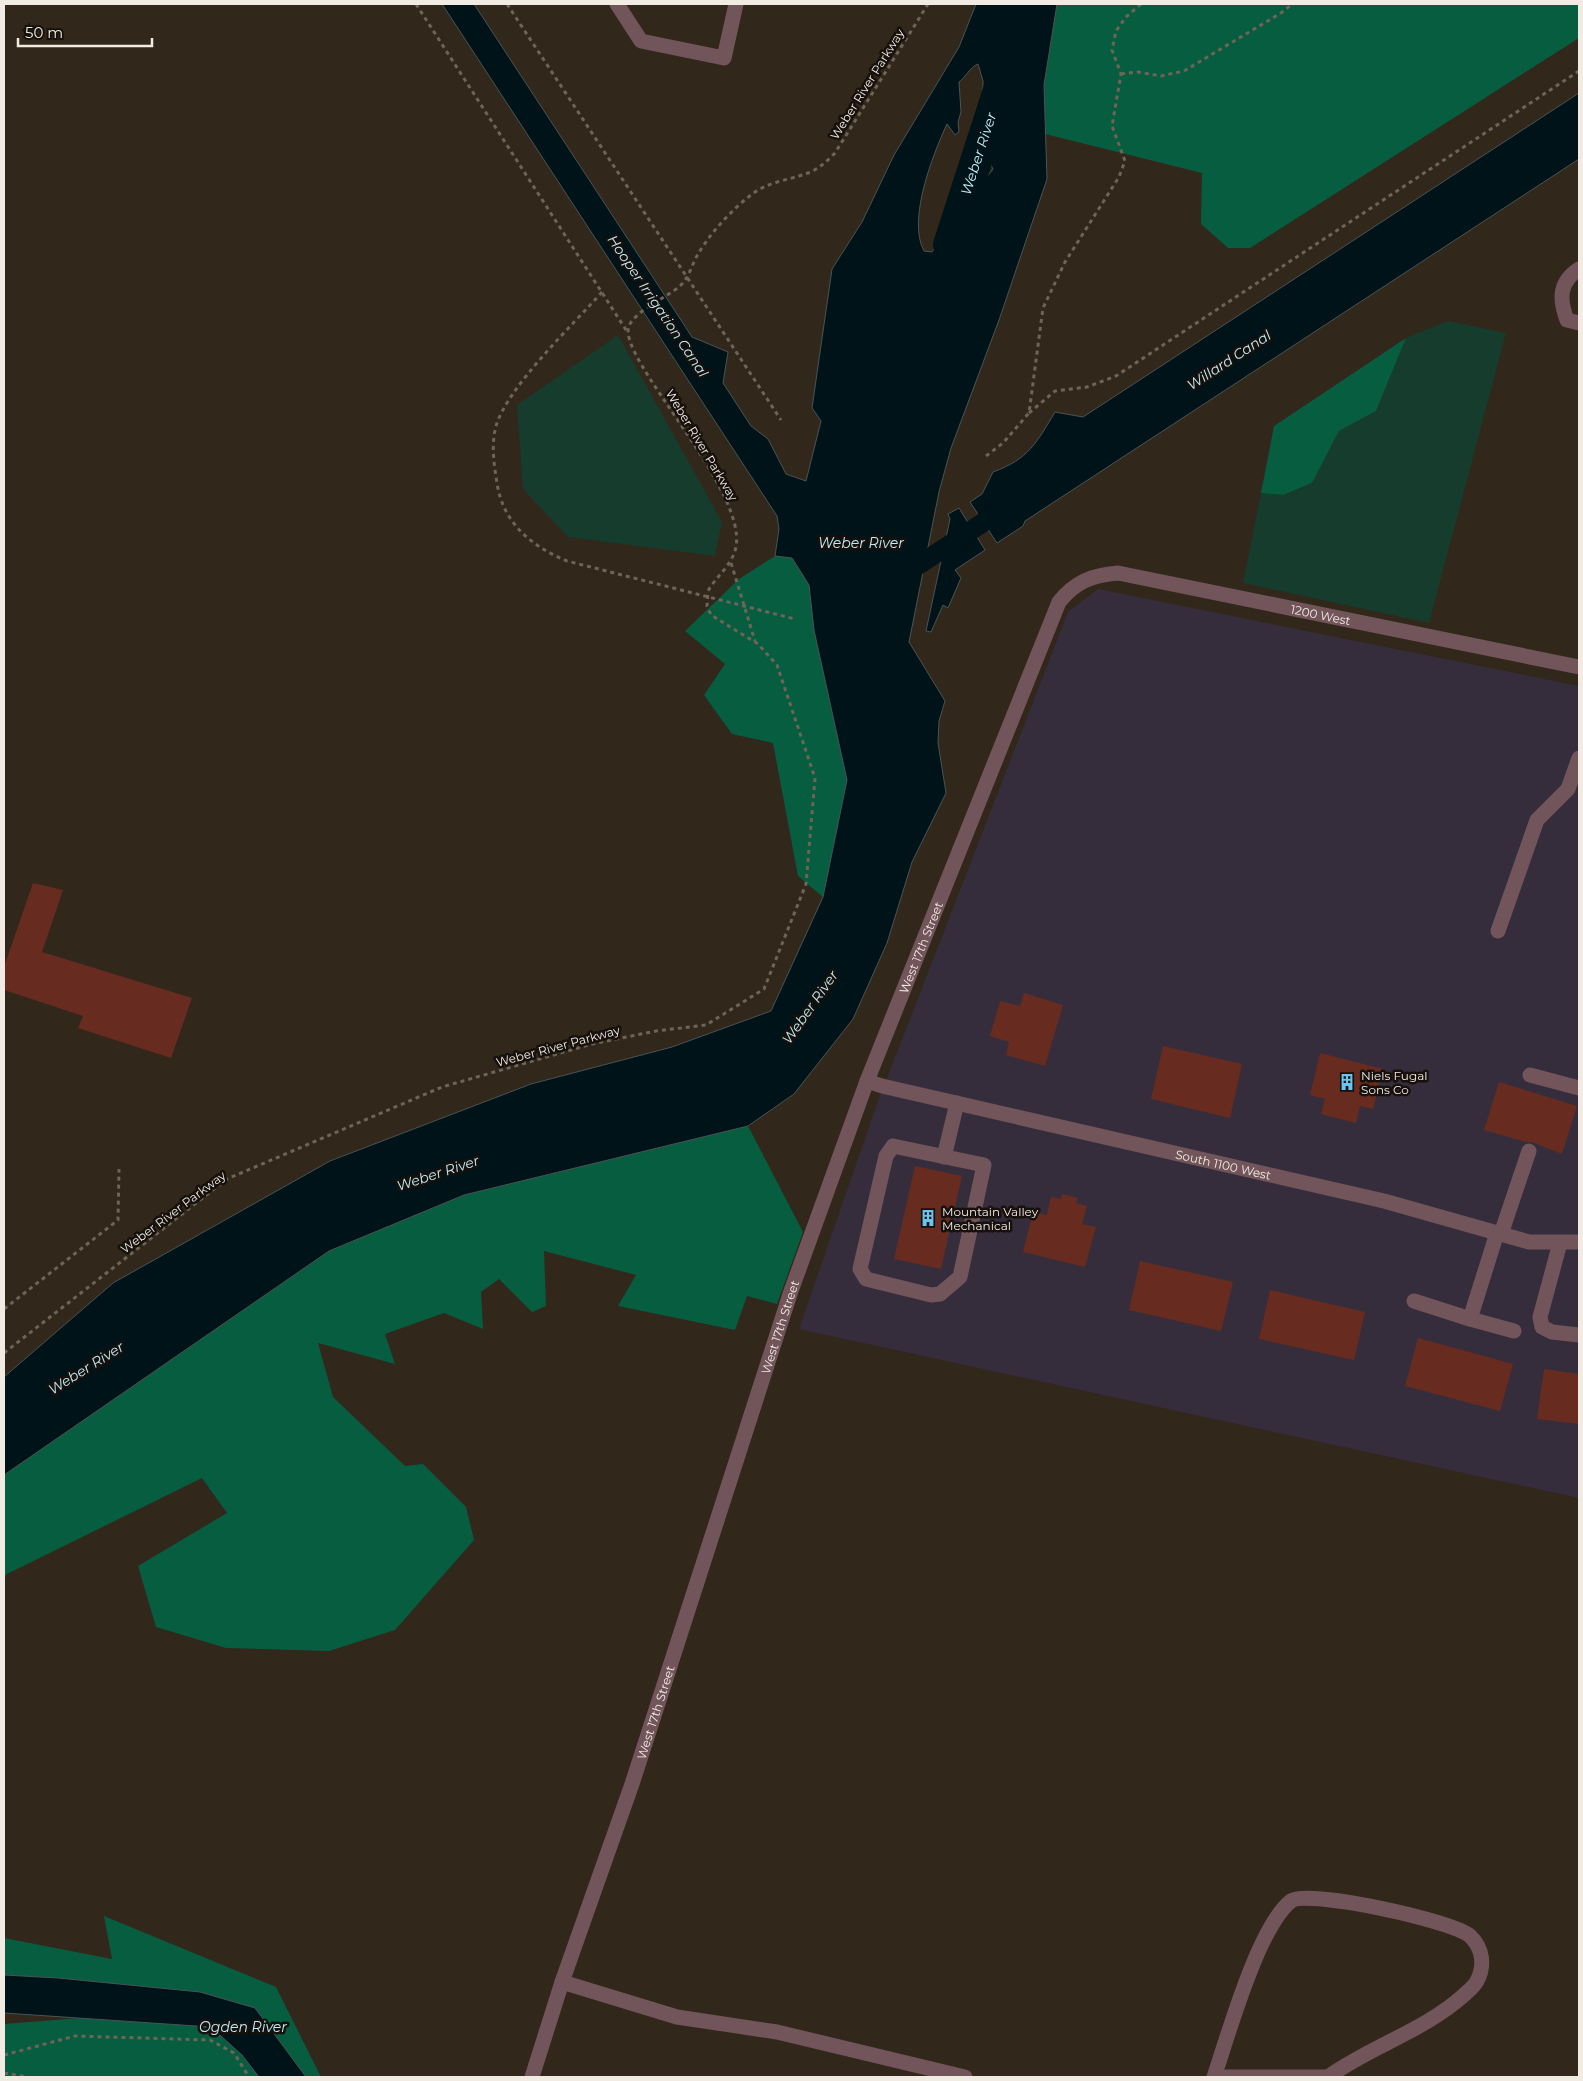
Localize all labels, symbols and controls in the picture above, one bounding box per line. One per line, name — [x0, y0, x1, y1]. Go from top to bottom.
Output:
scale bar — [18, 15, 151, 47]
text: 50 m — [25, 23, 63, 42]
street label: Weber River Parkway — [827, 26, 907, 142]
water label: Weber River — [957, 110, 1000, 197]
water label: Hooper Irrigation Canal — [604, 231, 712, 381]
water label: Willard Canal — [1184, 326, 1275, 394]
street label: Weber River Parkway — [663, 387, 742, 504]
water label: Weber River — [818, 534, 904, 552]
street label: 1200 West — [1289, 601, 1352, 628]
street label: West 17th Street — [895, 899, 946, 995]
water label: Weber River — [778, 966, 842, 1047]
street label: Weber River Parkway — [495, 1022, 622, 1070]
place label: Niels Fugal Sons Co — [1361, 1068, 1427, 1097]
building icon: Niels Fugal Sons Co — [1337, 1072, 1357, 1092]
street label: South 1100 West — [1174, 1146, 1273, 1182]
water label: Weber River — [395, 1151, 482, 1195]
street label: Weber River Parkway — [118, 1167, 229, 1256]
place label: Mountain Valley Mechanical — [942, 1204, 1039, 1233]
building icon: Mountain Valley Mechanical — [918, 1208, 938, 1228]
street label: West 17th Street — [757, 1278, 802, 1376]
water label: Weber River — [45, 1338, 127, 1398]
street label: West 17th Street — [633, 1663, 677, 1761]
water label: Ogden River — [199, 2018, 287, 2036]

